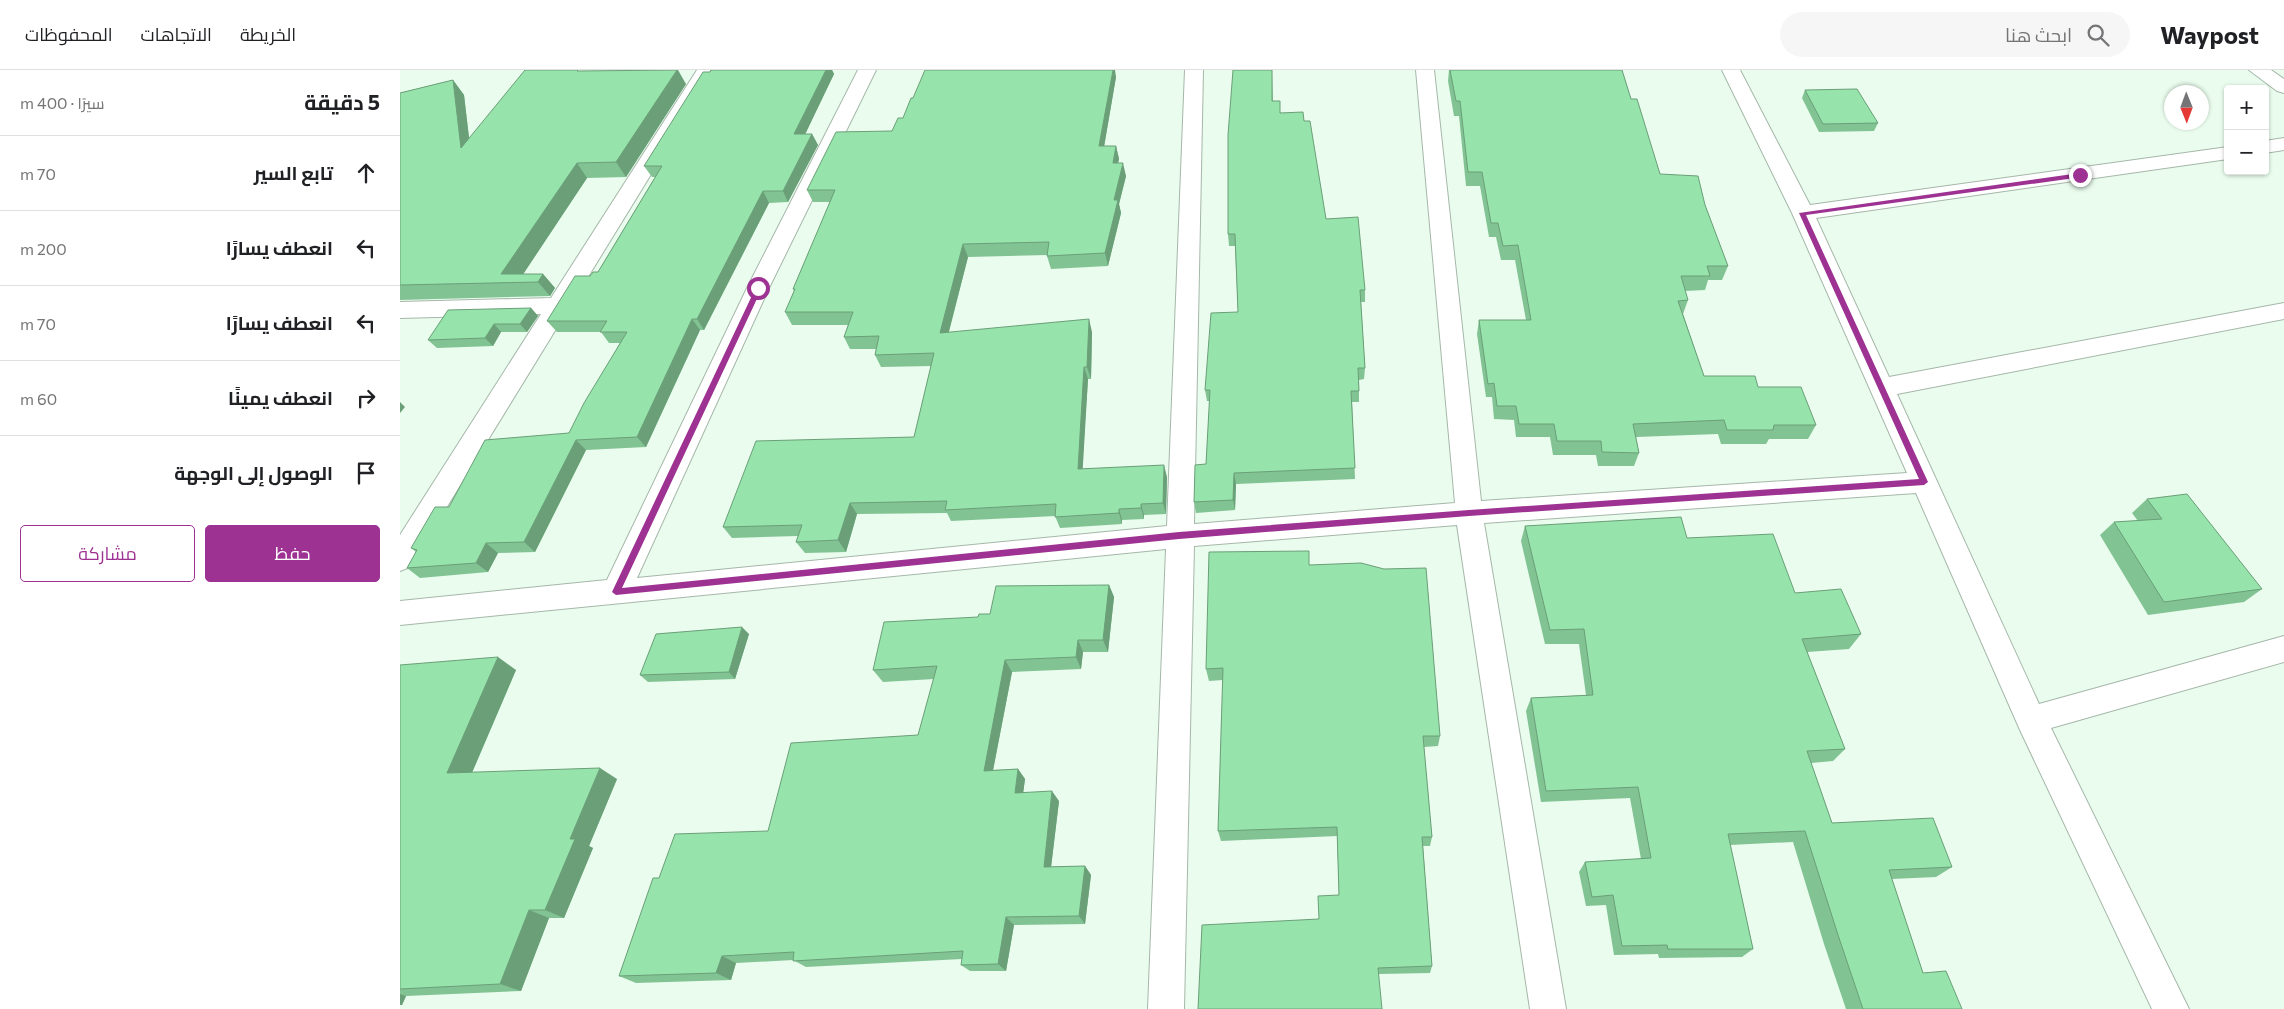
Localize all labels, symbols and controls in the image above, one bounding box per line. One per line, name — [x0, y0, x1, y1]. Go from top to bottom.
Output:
search box — [1780, 12, 2130, 57]
text: Waypost — [2160, 20, 2259, 49]
icon: search — [2084, 21, 2112, 49]
text: المحفوظات — [25, 23, 113, 45]
text: الاتجاهات — [141, 23, 212, 45]
text: الخريطة — [240, 23, 296, 45]
text: ابحث هنا — [2005, 23, 2072, 46]
north arrow — [2164, 85, 2209, 130]
map controls — [2224, 85, 2269, 175]
button: + — [2224, 85, 2269, 130]
text: 5 دقيقة — [304, 89, 380, 114]
text: سيرًا · 400 m — [20, 93, 104, 112]
button: − — [2224, 130, 2269, 175]
icon: ahead — [352, 159, 380, 187]
text: تابع السير — [254, 161, 333, 184]
text: 70 m — [20, 164, 56, 183]
route end — [2069, 164, 2092, 187]
icon: left — [352, 234, 380, 262]
text: انعطف يسارًا — [226, 236, 333, 259]
text: 200 m — [20, 239, 67, 258]
route start — [747, 277, 770, 300]
icon: left — [352, 309, 380, 337]
text: انعطف يسارًا — [226, 311, 333, 334]
text: 70 m — [20, 314, 56, 333]
icon: right — [352, 384, 380, 412]
text: انعطف يمينًا — [228, 386, 333, 409]
text: 60 m — [20, 389, 57, 408]
icon: arrive — [352, 459, 380, 487]
text: الوصول إلى الوجهة — [174, 461, 333, 484]
button: مشاركة — [20, 525, 195, 582]
button: حفظ — [205, 525, 380, 582]

